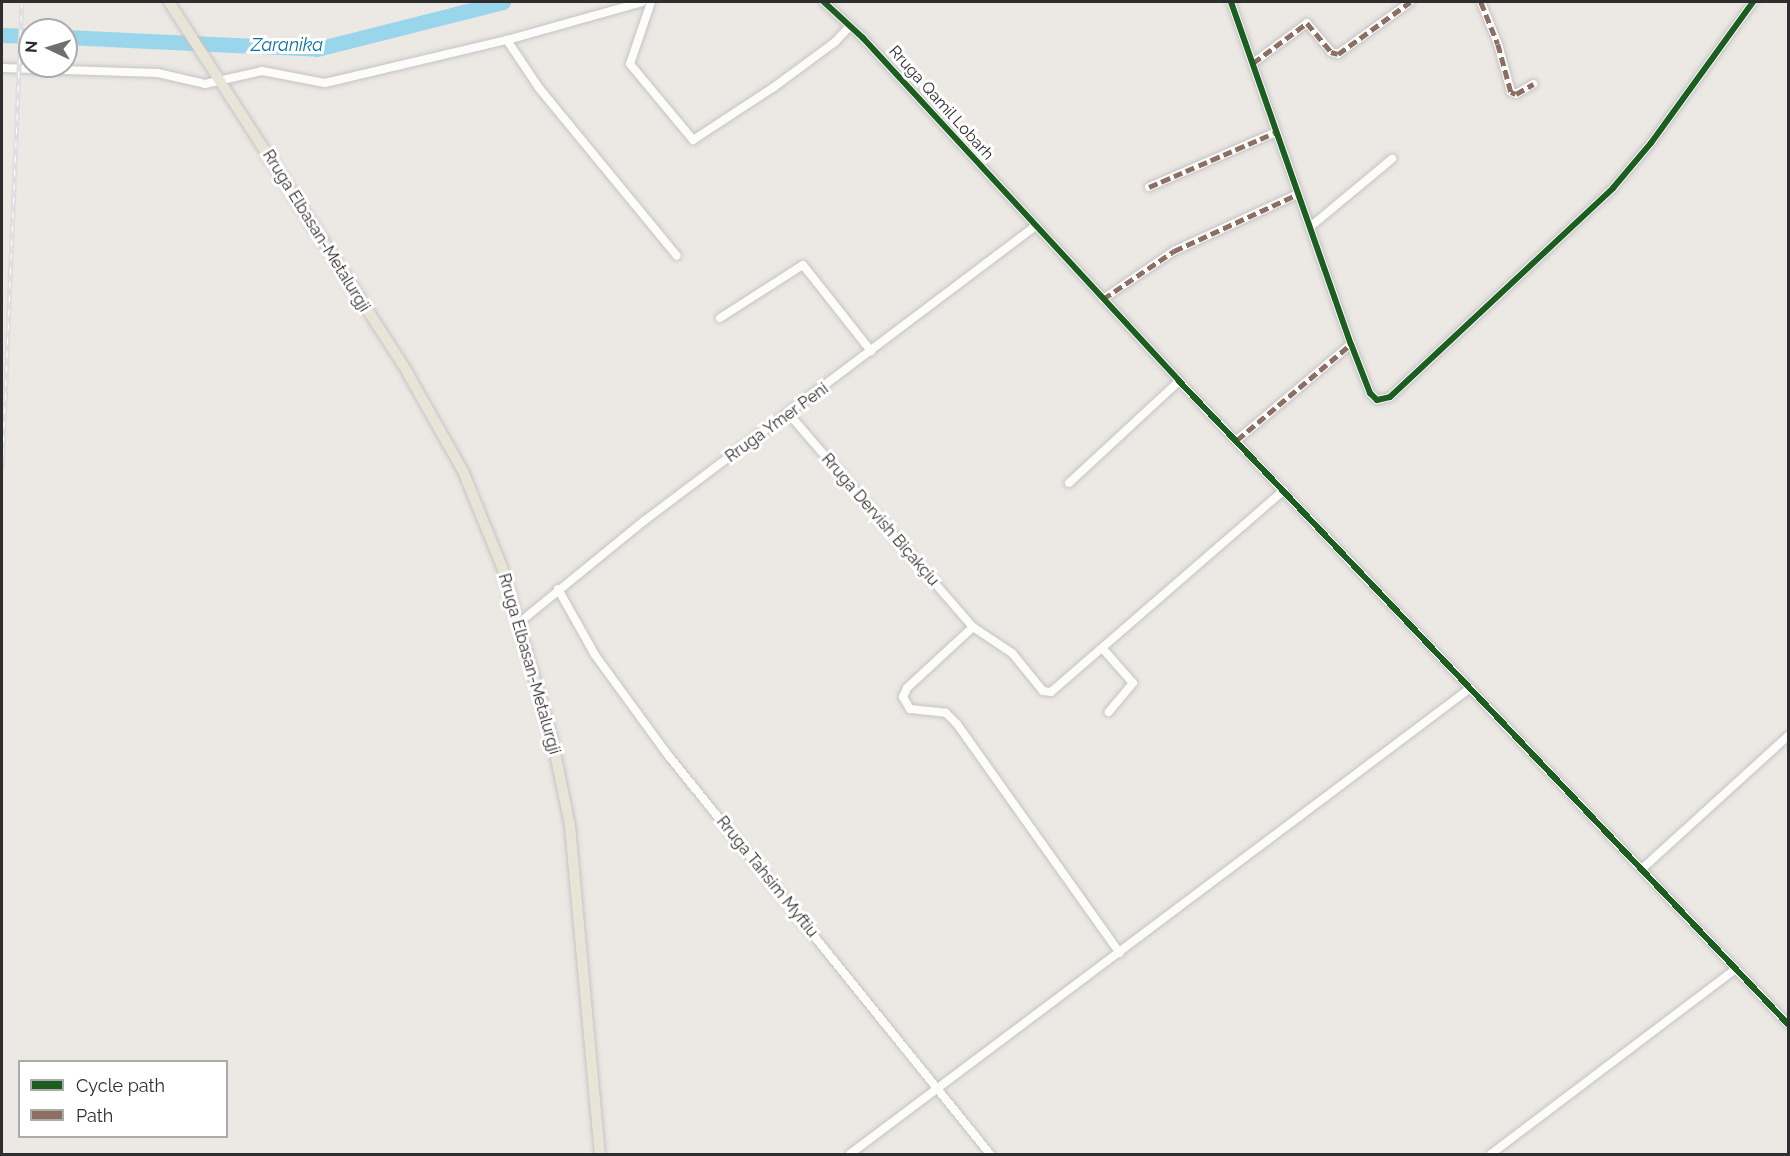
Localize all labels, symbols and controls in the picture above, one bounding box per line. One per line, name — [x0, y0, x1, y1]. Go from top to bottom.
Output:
north arrow — [18, 18, 78, 78]
water label: Zaranika — [251, 34, 323, 56]
text: N — [22, 40, 41, 54]
street label: Rruga Qamil Lobarh — [884, 42, 998, 164]
street label: Rruga Elbasan-Metalurgji — [258, 147, 374, 315]
street label: Rruga Ymer Peni — [721, 379, 833, 467]
street label: Rruga Dervish Biçakçiu — [817, 450, 943, 590]
street label: Rruga Elbasan-Metalurgji — [494, 571, 564, 757]
street label: Rruga Tahsim Myftiu — [712, 812, 822, 942]
legend — [18, 1060, 228, 1138]
text: Cycle path — [76, 1075, 165, 1096]
text: Path — [76, 1105, 113, 1126]

